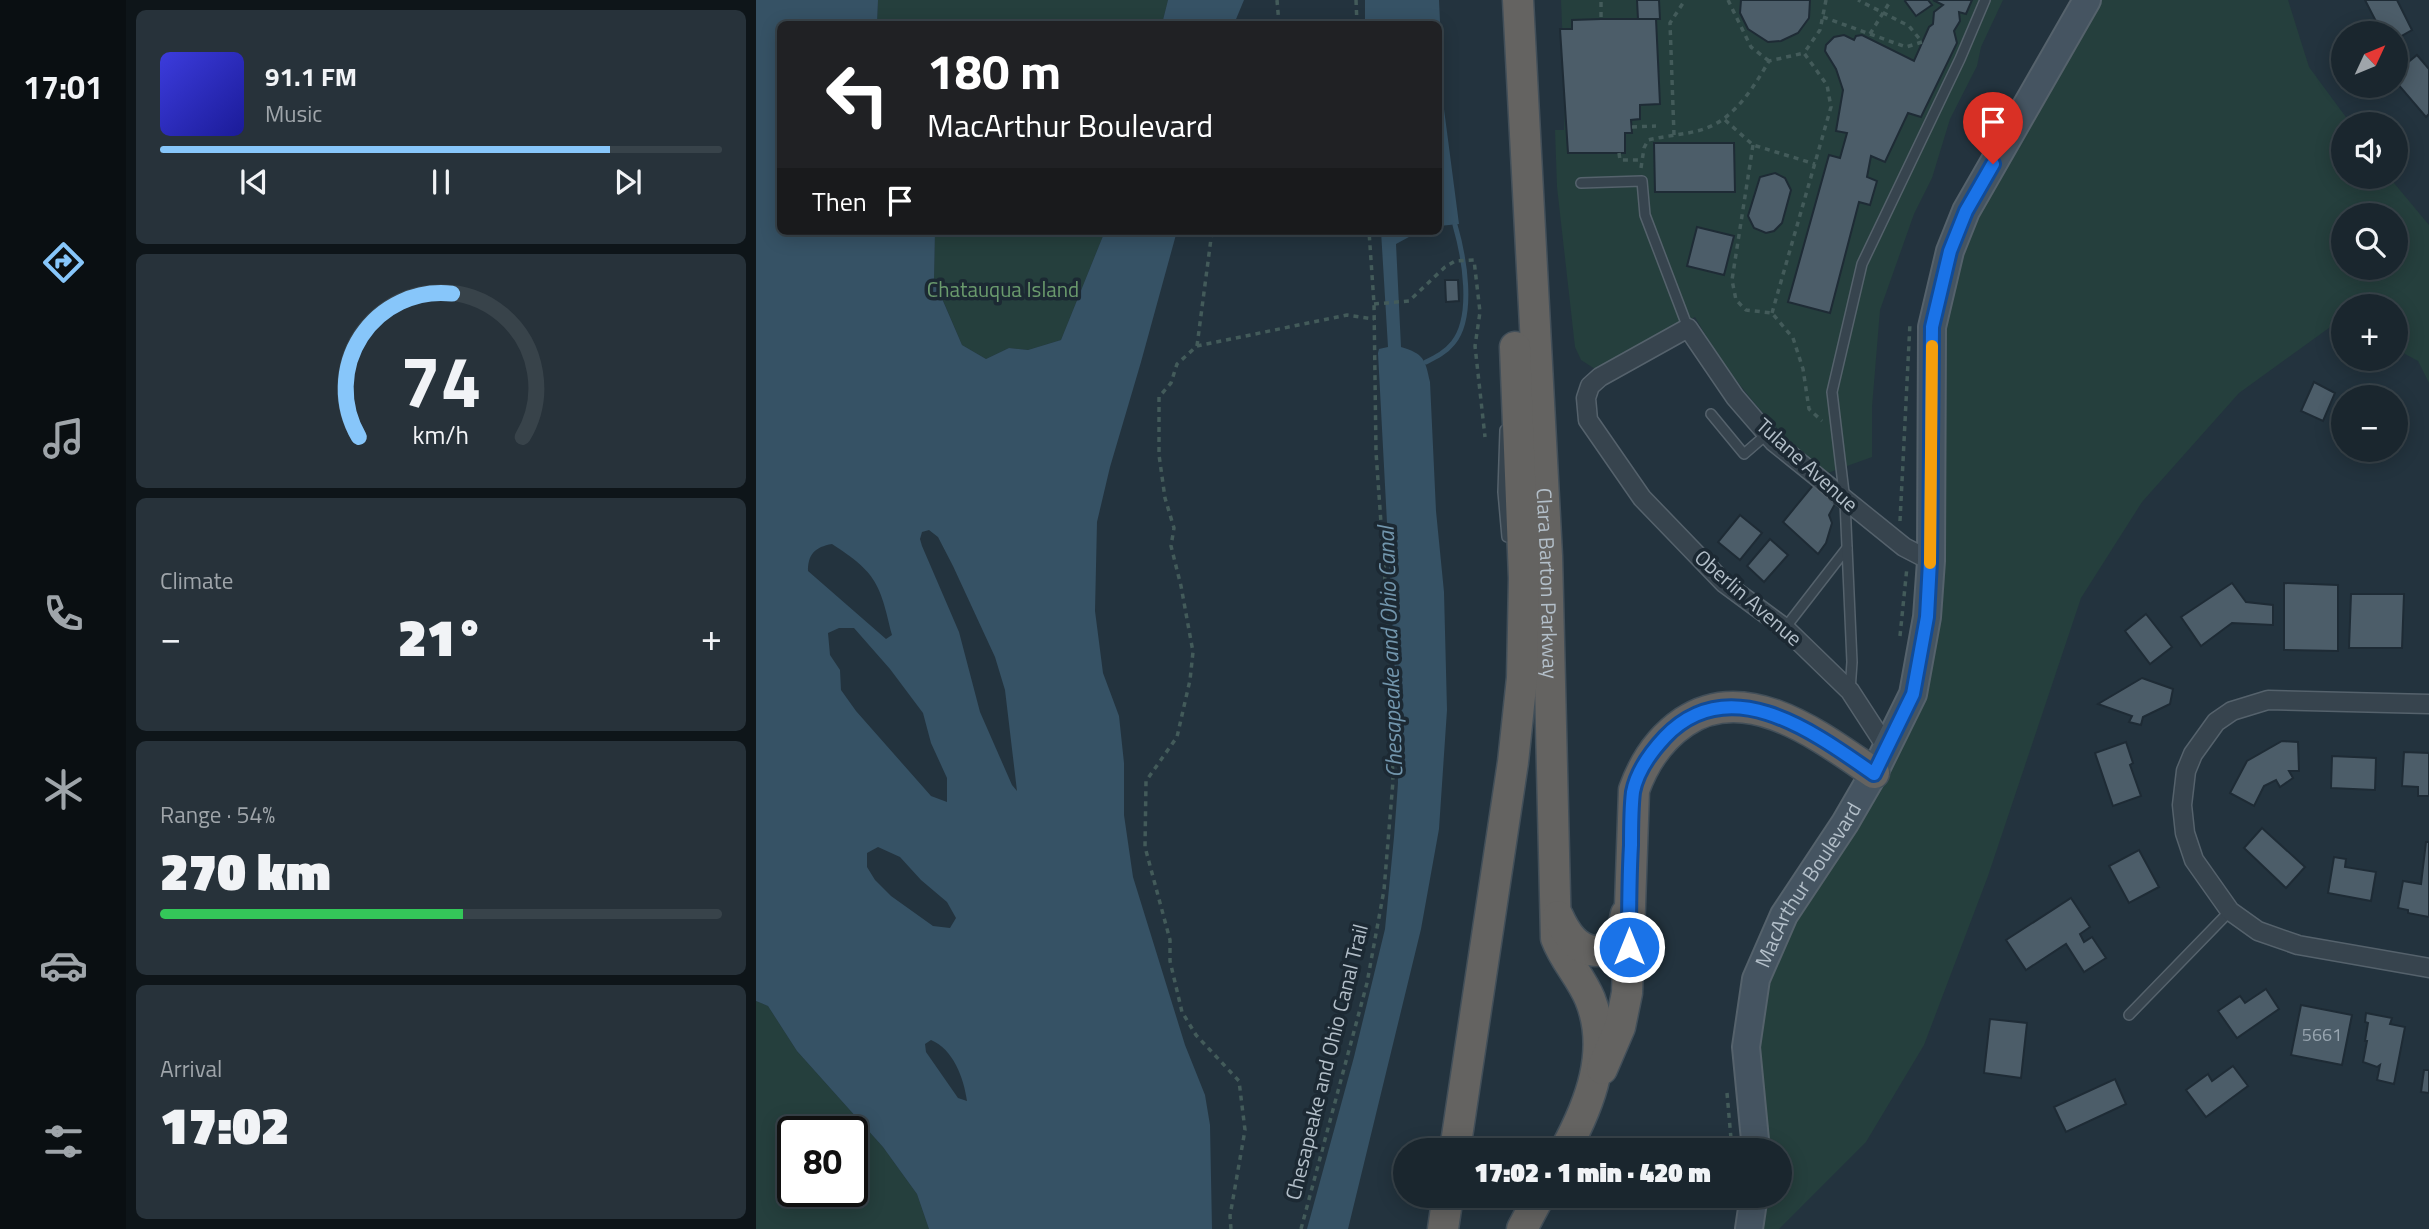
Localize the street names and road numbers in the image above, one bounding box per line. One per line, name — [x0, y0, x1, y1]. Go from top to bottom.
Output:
street label: Tulane Avenue — [1749, 410, 1866, 519]
street label: Clara Barton Parkway — [1528, 487, 1567, 679]
street label: Oberlin Avenue — [1688, 541, 1810, 653]
street label: MacArthur Boulevard — [1746, 796, 1869, 972]
street label: Chesapeake and Ohio Canal Trail — [1276, 920, 1376, 1203]

